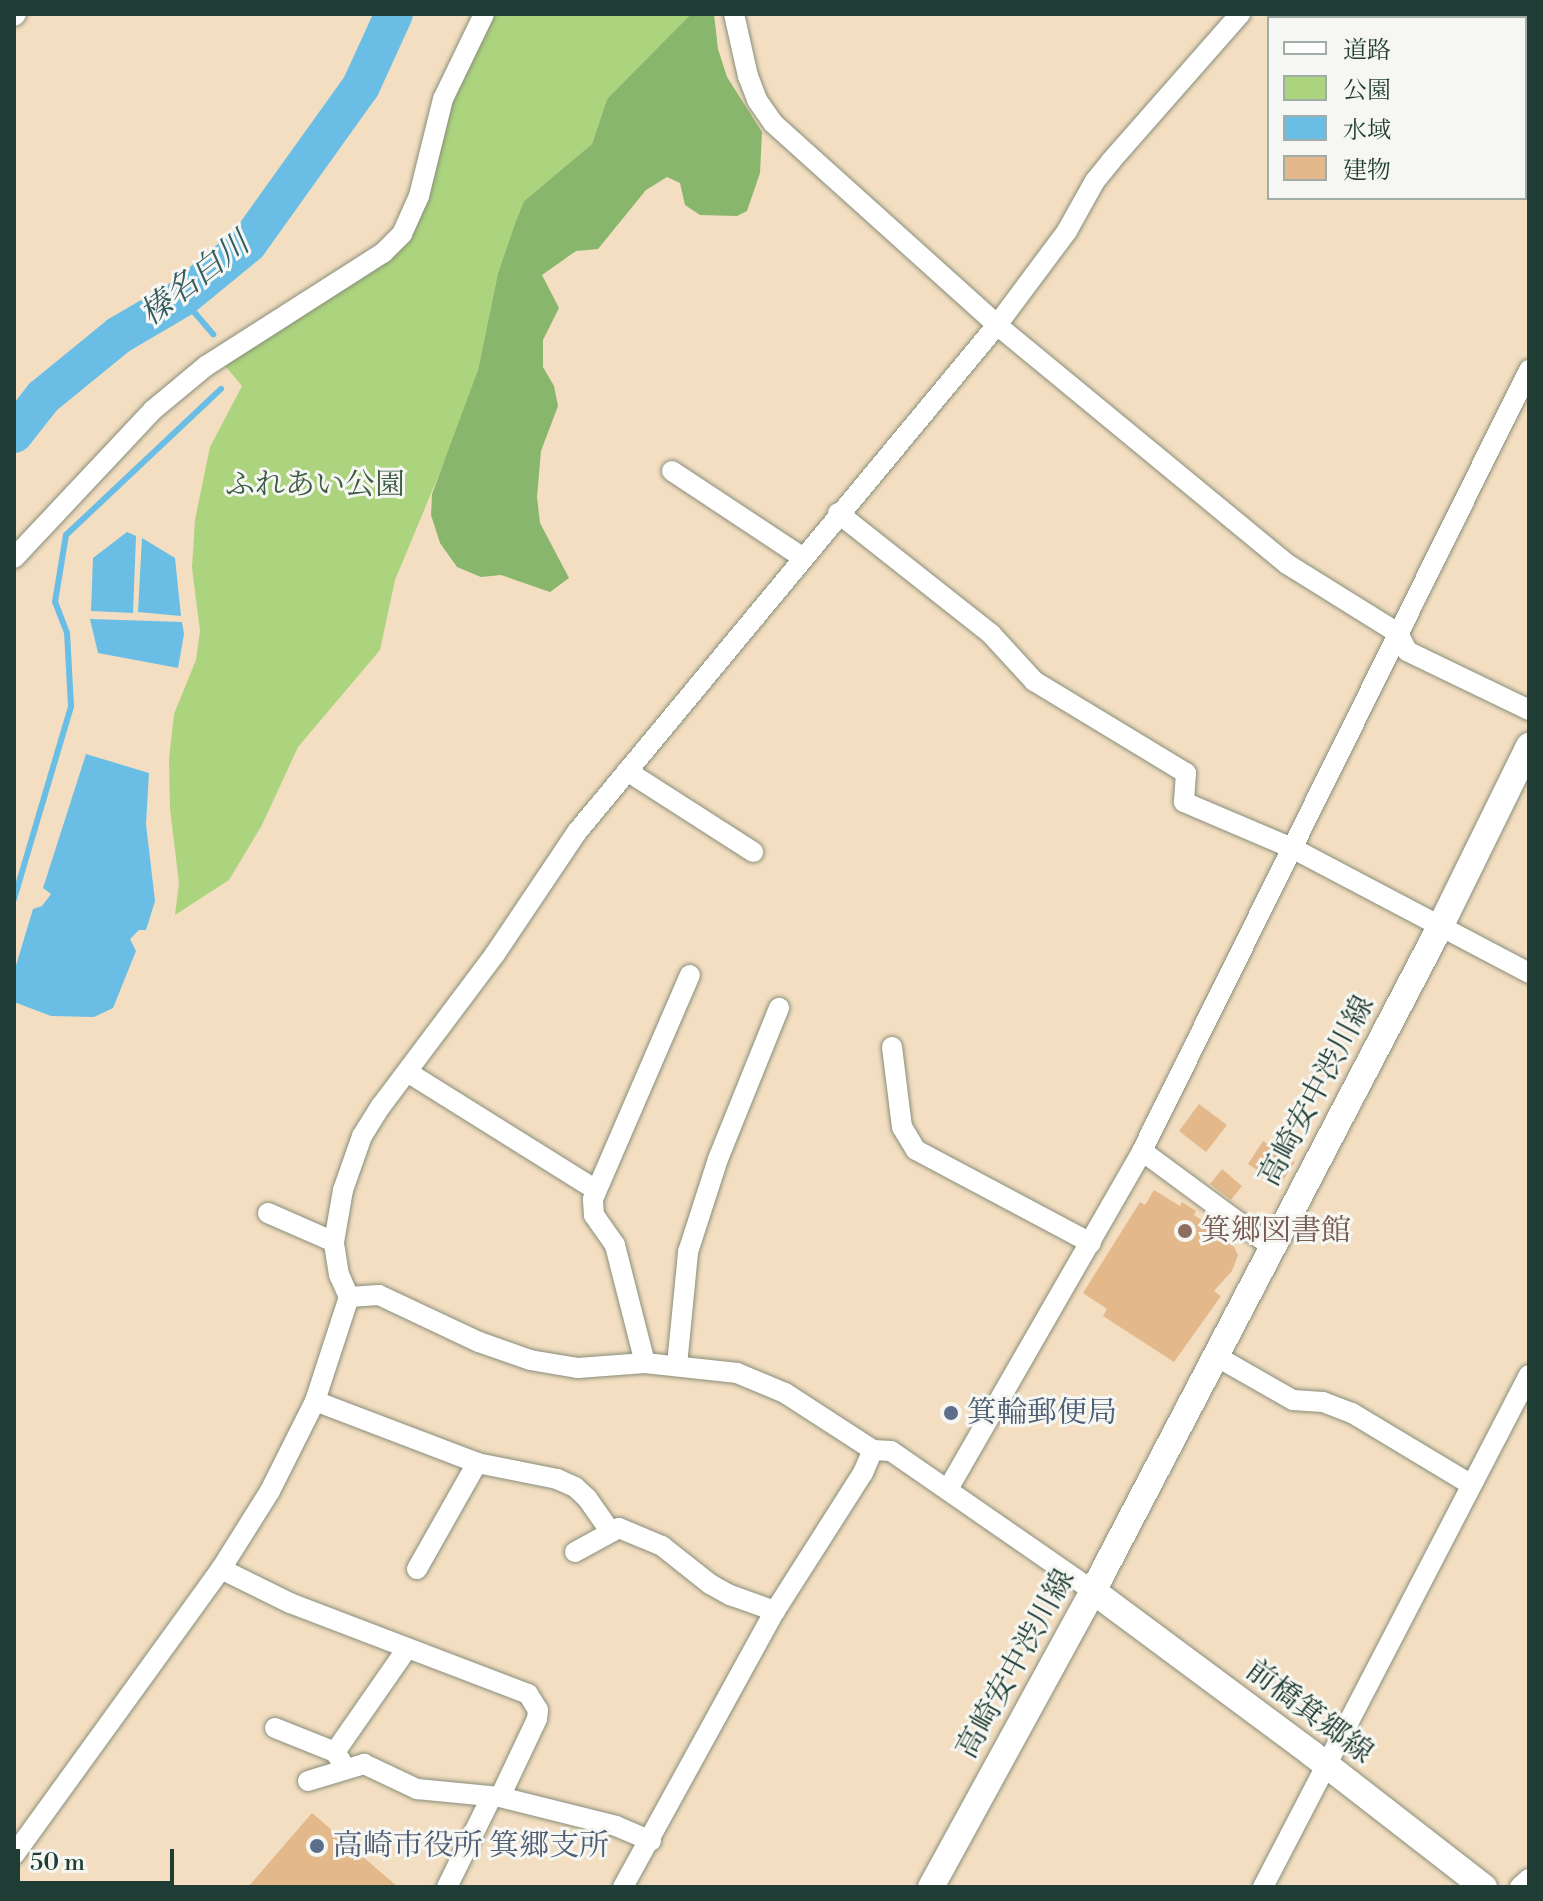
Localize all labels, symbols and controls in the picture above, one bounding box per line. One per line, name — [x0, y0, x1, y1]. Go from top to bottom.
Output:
legend — [1267, 16, 1527, 200]
text: 道路 — [1343, 36, 1391, 66]
text: 公園 — [1343, 76, 1391, 106]
text: 水域 — [1343, 116, 1391, 146]
text: 建物 — [1343, 156, 1391, 186]
water label: 榛名白川 — [133, 224, 257, 334]
park label: ふれあい公園 — [225, 467, 405, 503]
street label: 高崎安中渋川線 — [1252, 990, 1382, 1192]
place label: 箕郷図書館 — [1201, 1213, 1351, 1249]
marker: 箕郷図書館 — [1176, 1222, 1194, 1240]
place label: 箕輪郵便局 — [967, 1395, 1117, 1431]
marker: 箕輪郵便局 — [942, 1404, 960, 1422]
street label: 高崎安中渋川線 — [949, 1563, 1083, 1765]
street label: 前橋箕郷線 — [1238, 1652, 1380, 1772]
place label: 高崎市役所 箕郷支所 — [333, 1828, 609, 1864]
scale bar — [20, 1833, 178, 1883]
marker: 高崎市役所 箕郷支所 — [308, 1837, 326, 1855]
text: 50 m — [30, 1848, 85, 1878]

